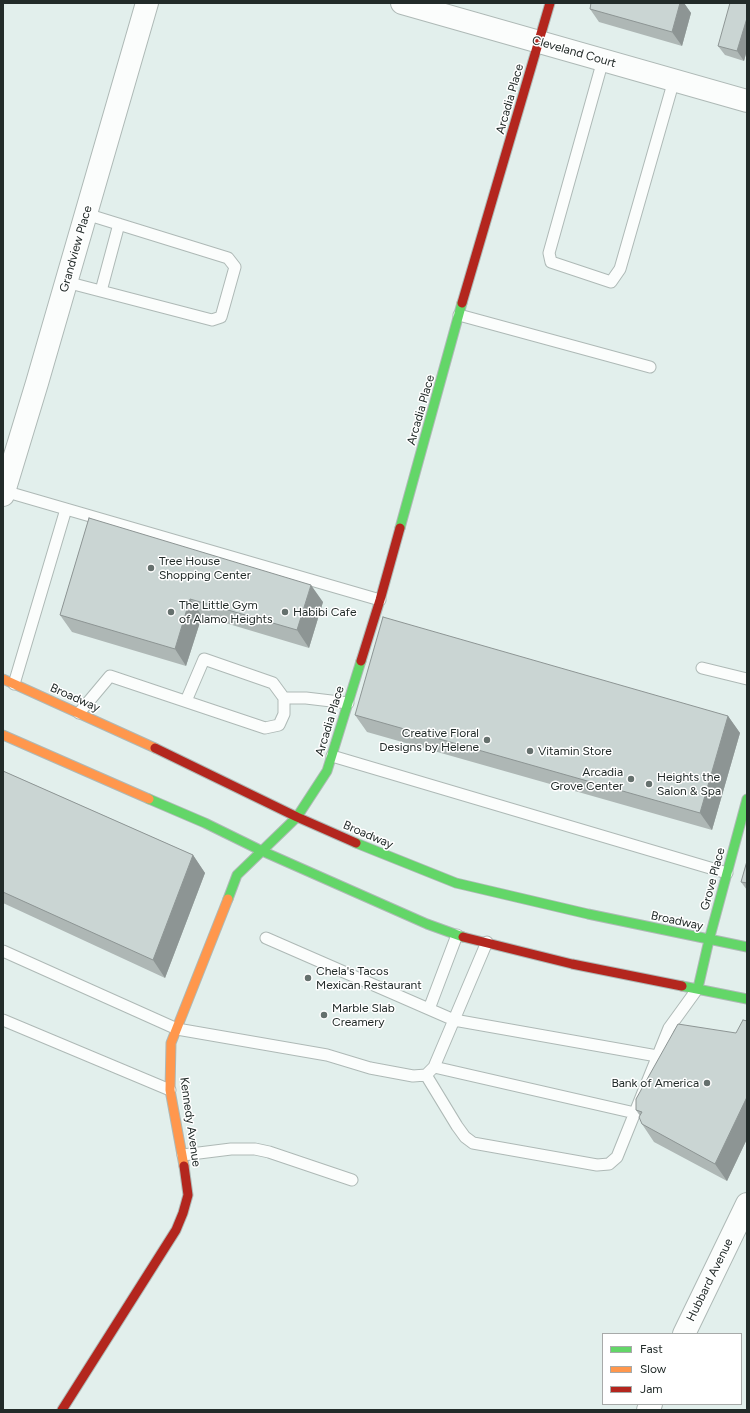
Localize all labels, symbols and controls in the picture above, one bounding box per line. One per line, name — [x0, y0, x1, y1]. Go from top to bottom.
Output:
street label: Cleveland Court — [530, 33, 618, 71]
street label: Arcadia Place — [493, 62, 527, 136]
street label: Grandview Place — [57, 204, 95, 294]
street label: Arcadia Place — [404, 373, 438, 447]
place label: Tree House Shopping Center — [159, 554, 251, 582]
marker: Tree House Shopping Center — [146, 563, 156, 573]
place label: The Little Gym of Alamo Heights — [179, 598, 273, 626]
place label: Habibi Cafe — [293, 605, 356, 619]
marker: The Little Gym of Alamo Heights — [166, 607, 176, 617]
marker: Habibi Cafe — [280, 607, 290, 617]
street label: Broadway — [48, 681, 102, 715]
street label: Arcadia Place — [313, 684, 347, 758]
place label: Creative Floral Designs by Helene — [379, 726, 479, 754]
marker: Creative Floral Designs by Helene — [482, 735, 492, 745]
place label: Vitamin Store — [538, 744, 612, 758]
marker: Vitamin Store — [525, 746, 535, 756]
place label: Arcadia Grove Center — [550, 765, 623, 793]
place label: Heights the Salon & Spa — [657, 770, 721, 798]
marker: Arcadia Grove Center — [626, 774, 636, 784]
marker: Heights the Salon & Spa — [644, 779, 654, 789]
street label: Broadway — [341, 818, 395, 852]
street label: Grove Place — [698, 846, 728, 912]
street label: Broadway — [650, 908, 704, 934]
place label: Chela's Tacos Mexican Restaurant — [316, 964, 422, 992]
marker: Chela's Tacos Mexican Restaurant — [303, 973, 313, 983]
place label: Marble Slab Creamery — [332, 1001, 395, 1029]
marker: Marble Slab Creamery — [319, 1010, 329, 1020]
street label: Kennedy Avenue — [177, 1076, 203, 1168]
place label: Bank of America — [611, 1076, 699, 1090]
marker: Bank of America — [702, 1078, 712, 1088]
street label: Hubbard Avenue — [684, 1236, 736, 1324]
legend — [602, 1333, 742, 1405]
text: Fast — [640, 1342, 663, 1356]
text: Slow — [640, 1362, 666, 1376]
text: Jam — [640, 1382, 663, 1396]

